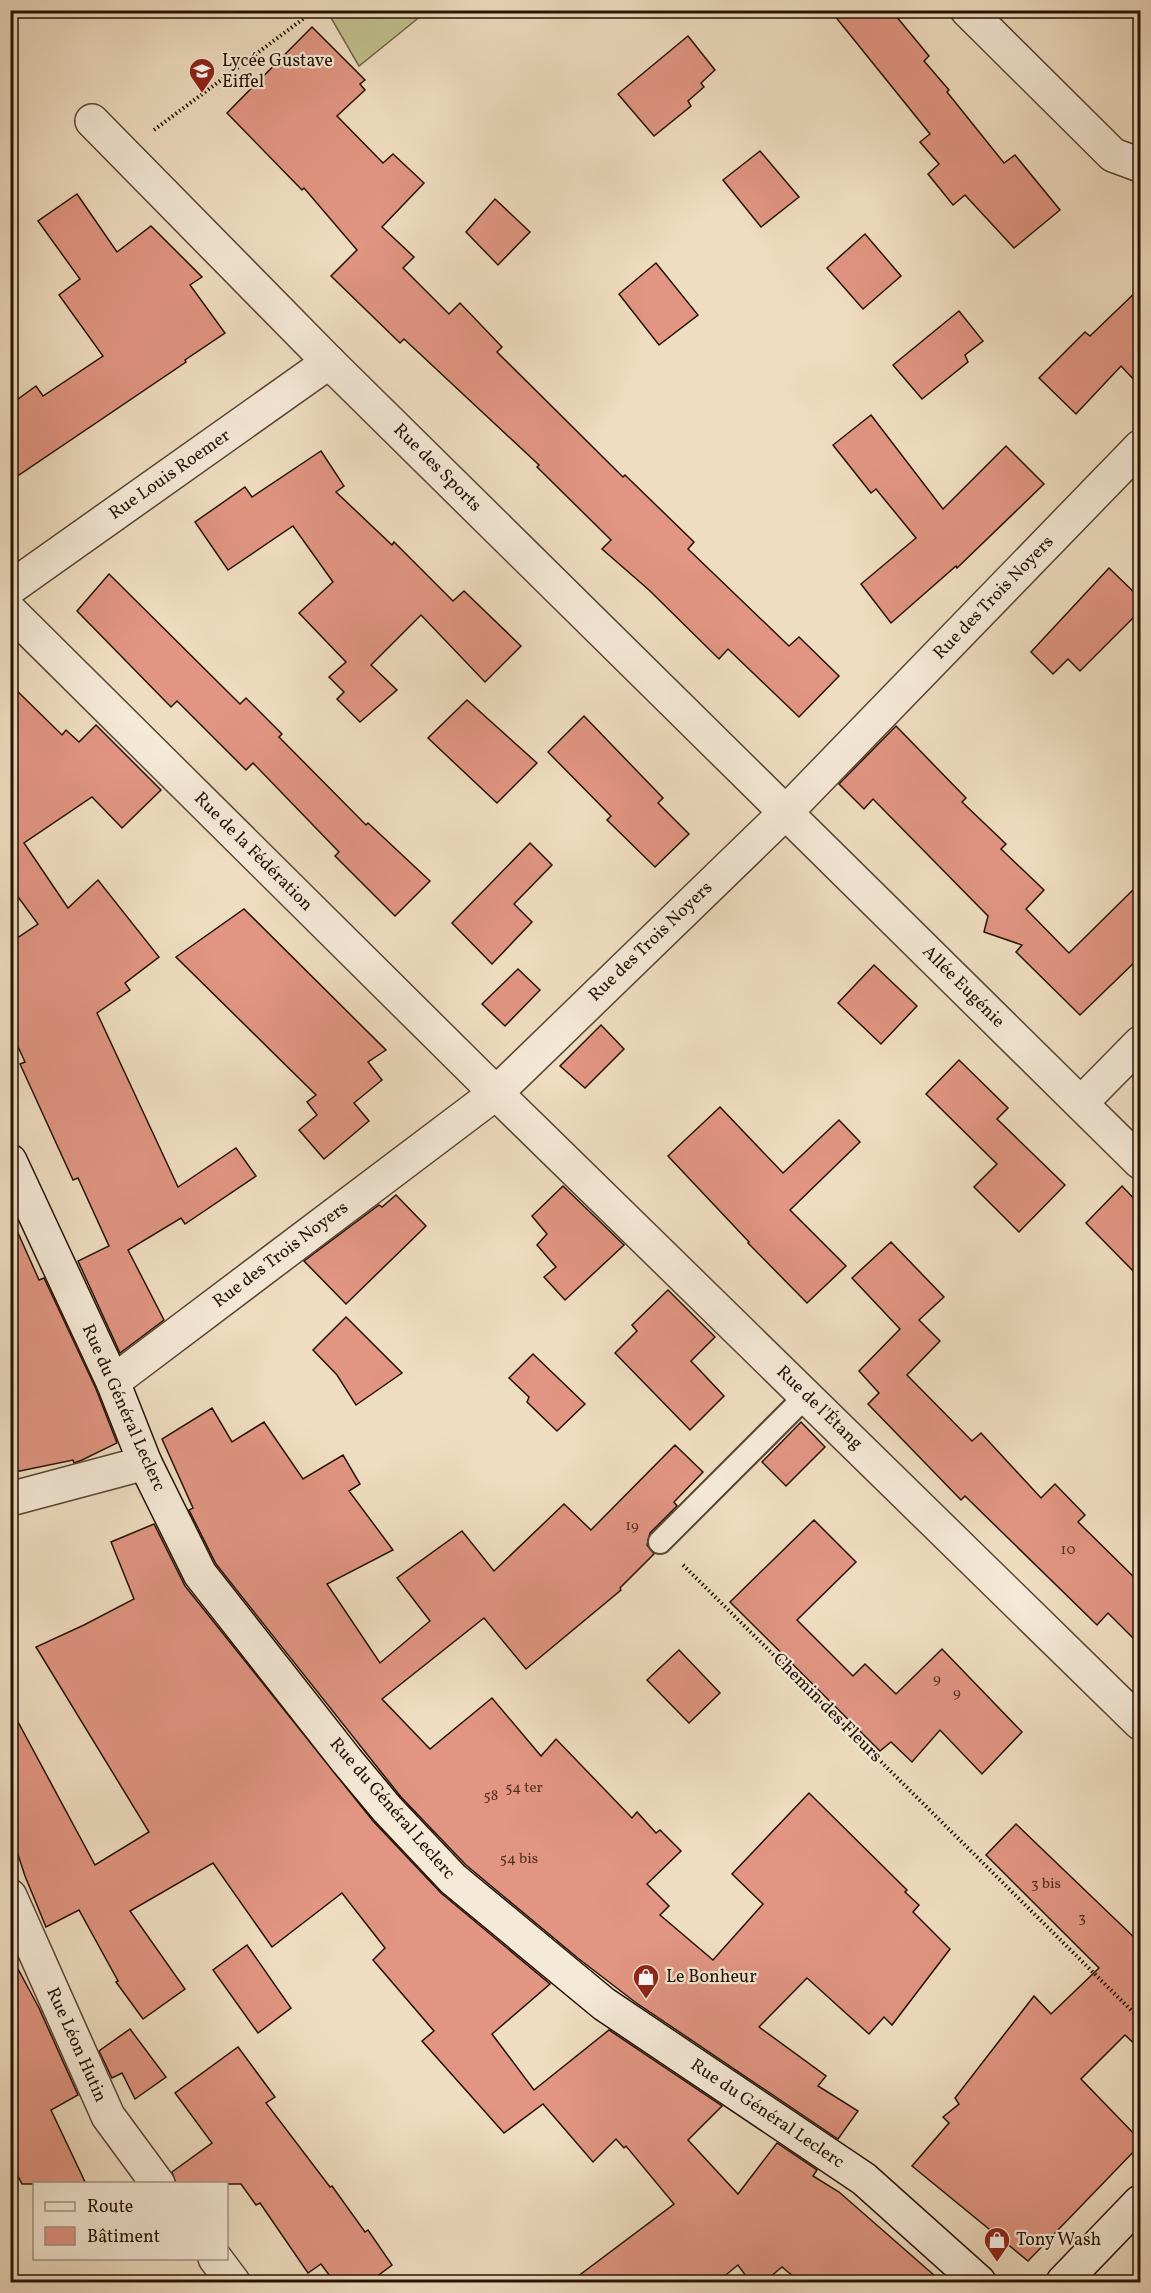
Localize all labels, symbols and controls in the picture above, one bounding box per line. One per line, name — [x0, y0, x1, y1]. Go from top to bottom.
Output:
place label: Lycée Gustave Eiffel — [222, 49, 333, 95]
school or university icon: Lycée Gustave Eiffel — [187, 56, 217, 94]
street label: Rue des Sports — [387, 418, 487, 518]
street label: Rue Louis Roemer — [104, 423, 236, 526]
street label: Rue des Trois Noyers — [928, 530, 1060, 666]
street label: Rue de la Fédération — [188, 787, 318, 917]
street label: Rue des Trois Noyers — [583, 876, 719, 1008]
street label: Allée Eugénie — [916, 940, 1010, 1034]
street label: Rue des Trois Noyers — [208, 1196, 354, 1314]
street label: Rue du Général Leclerc — [75, 1320, 171, 1496]
street label: Rue de l'Étang — [770, 1360, 868, 1456]
house number: 19 — [625, 1516, 639, 1537]
house number: 10 — [1061, 1540, 1075, 1561]
street label: Chemin des Fleurs — [767, 1648, 887, 1768]
house number: 9 — [933, 1669, 941, 1690]
house number: 9 — [953, 1683, 961, 1704]
street label: Rue du Général Leclerc — [323, 1733, 461, 1885]
house number: 54 ter — [505, 1778, 543, 1799]
house number: 58 — [484, 1786, 498, 1807]
house number: 54 bis — [500, 1849, 538, 1870]
house number: 3 bis — [1031, 1874, 1061, 1895]
house number: 3 — [1078, 1908, 1086, 1929]
shop icon: Le Bonheur — [631, 1962, 661, 2000]
place label: Le Bonheur — [666, 1965, 757, 1990]
street label: Rue Léon Hutin — [39, 1984, 113, 2107]
street label: Rue du Général Leclerc — [685, 2053, 849, 2175]
legend — [33, 2182, 228, 2260]
text: Route — [87, 2195, 133, 2220]
text: Bâtiment — [87, 2225, 160, 2250]
shop icon: Tony Wash — [982, 2225, 1012, 2263]
place label: Tony Wash — [1016, 2228, 1102, 2253]

